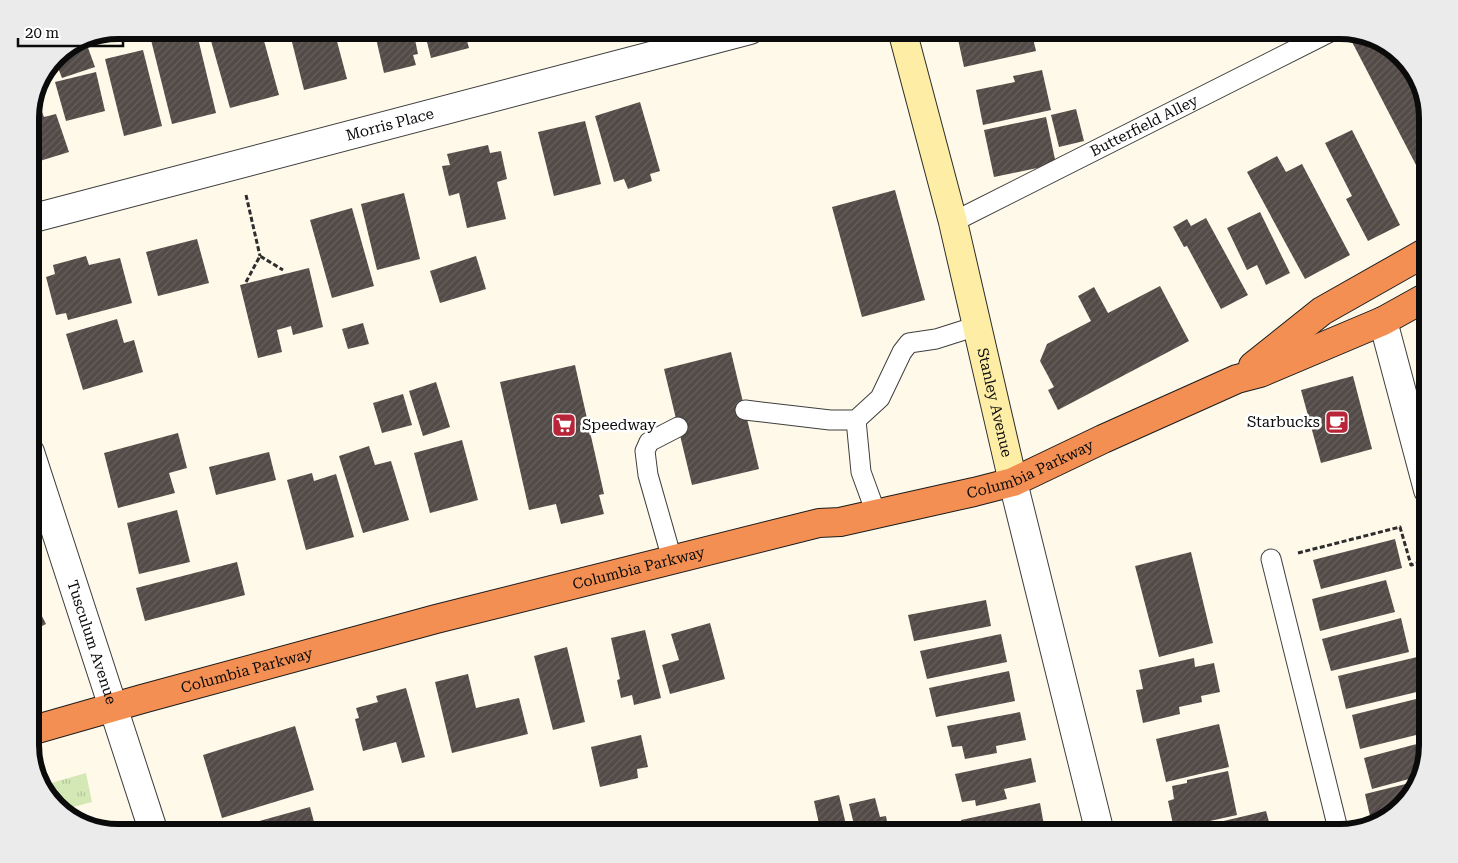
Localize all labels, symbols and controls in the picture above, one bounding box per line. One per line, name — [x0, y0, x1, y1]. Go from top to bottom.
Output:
scale bar — [18, 15, 122, 47]
text: 20 m — [25, 24, 60, 42]
street label: Butterfield Alley — [1087, 91, 1201, 160]
street label: Morris Place — [344, 104, 436, 145]
street label: Stanley Avenue — [973, 346, 1016, 459]
cafe icon: Starbucks — [1324, 409, 1350, 435]
supermarket icon: Speedway — [551, 412, 577, 438]
place label: Starbucks — [1247, 413, 1320, 431]
place label: Speedway — [582, 416, 656, 434]
street label: Columbia Parkway — [965, 436, 1097, 502]
street label: Columbia Parkway — [571, 543, 707, 593]
street label: Tusculum Avenue — [63, 578, 120, 707]
street label: Columbia Parkway — [179, 644, 315, 697]

